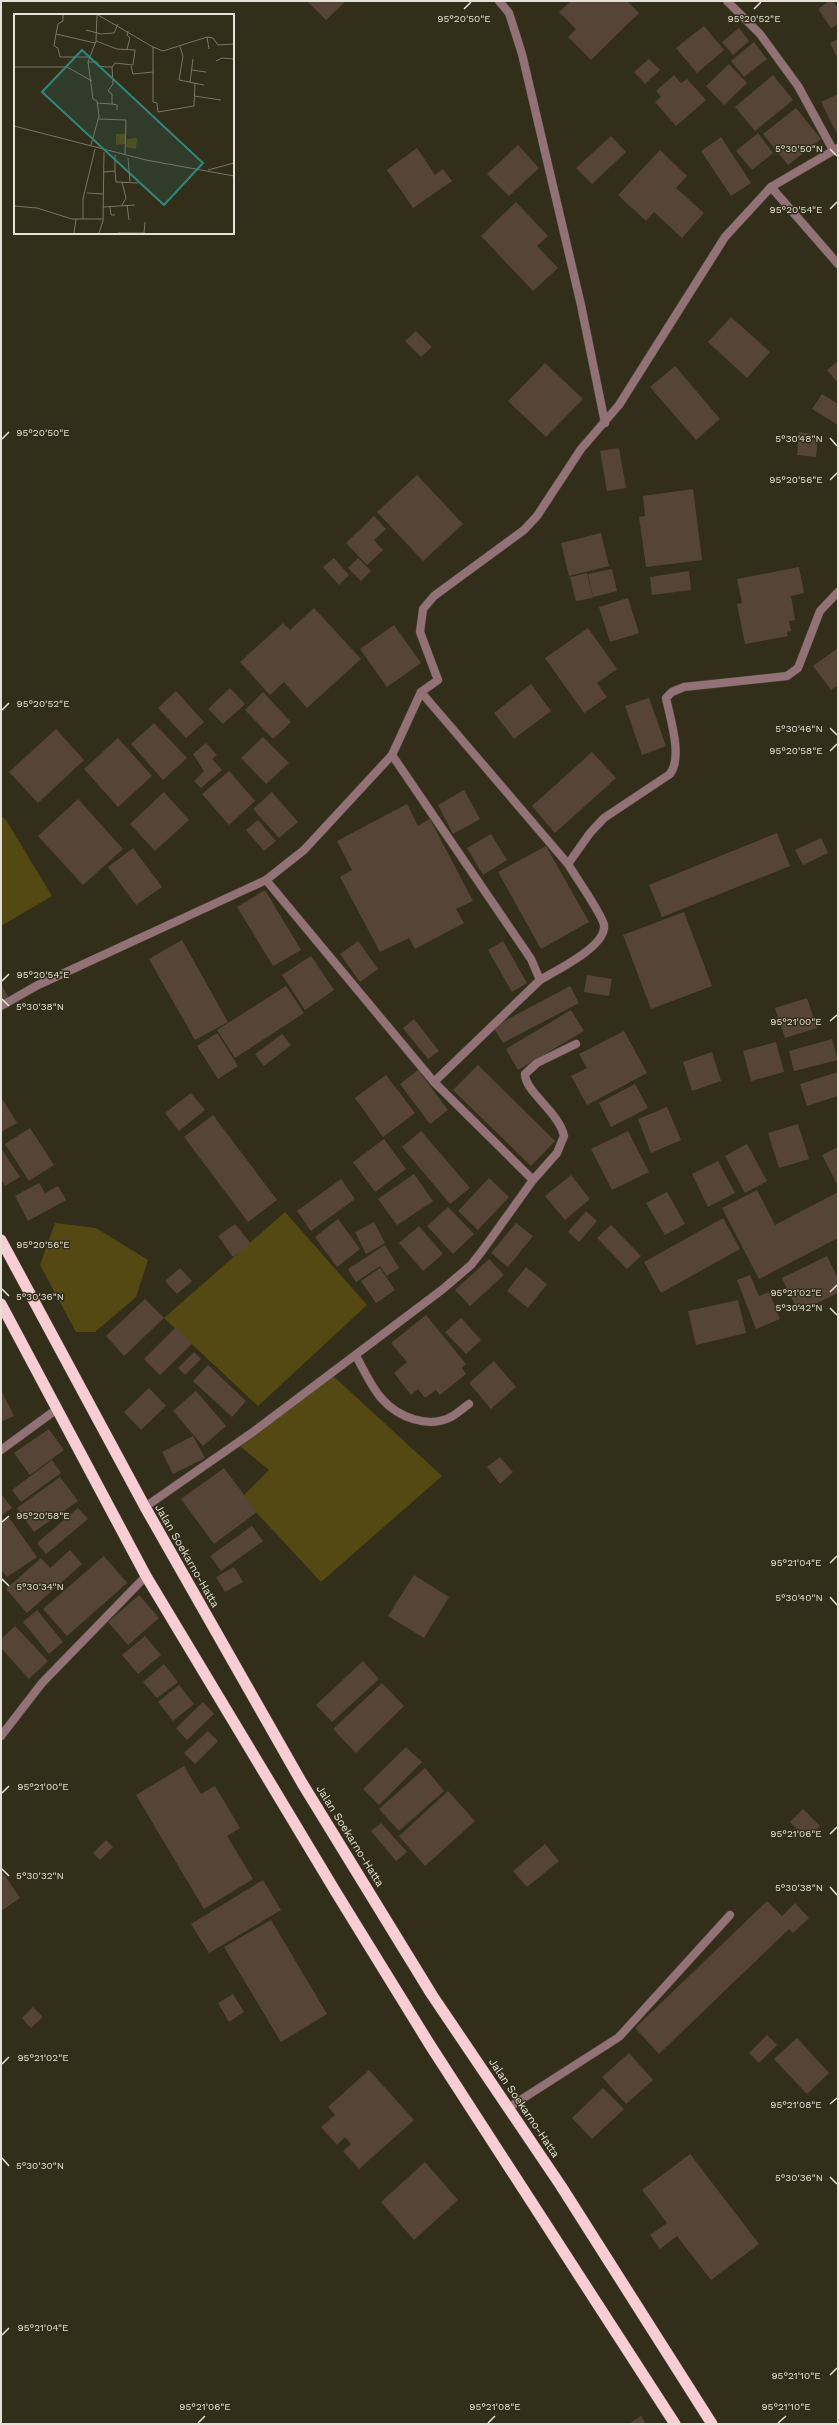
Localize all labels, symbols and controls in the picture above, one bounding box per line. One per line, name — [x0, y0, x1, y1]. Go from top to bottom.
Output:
text: 95°20'50"E — [437, 13, 491, 24]
text: 95°20'52"E — [727, 13, 781, 24]
inset map — [14, 14, 234, 234]
text: 5°30'50"N — [775, 143, 823, 154]
text: 95°20'54"E — [770, 204, 822, 215]
text: 95°20'50"E — [16, 427, 70, 438]
text: 5°30'48"N — [775, 433, 823, 444]
text: 95°20'56"E — [769, 474, 823, 485]
text: 95°20'52"E — [16, 698, 70, 709]
text: 5°30'46"N — [775, 723, 823, 734]
text: 95°20'58"E — [769, 745, 823, 756]
text: 95°20'54"E — [17, 969, 69, 980]
text: 5°30'38"N — [16, 1001, 64, 1012]
text: 95°21'00"E — [770, 1016, 822, 1027]
text: 95°20'56"E — [16, 1239, 70, 1250]
text: 95°21'02"E — [770, 1287, 822, 1298]
text: 5°30'36"N — [16, 1291, 64, 1302]
text: 5°30'42"N — [775, 1302, 823, 1313]
street label: Jalan Soekarno-Hatta — [152, 1502, 222, 1610]
text: 95°20'58"E — [16, 1510, 70, 1521]
text: 95°21'04"E — [771, 1557, 821, 1568]
text: 5°30'34"N — [16, 1581, 64, 1592]
text: 5°30'40"N — [775, 1592, 823, 1603]
text: 95°21'00"E — [17, 1781, 69, 1792]
street label: Jalan Soekarno-Hatta — [313, 1783, 387, 1889]
text: 95°21'06"E — [770, 1828, 822, 1839]
text: 5°30'32"N — [16, 1870, 64, 1881]
text: 5°30'38"N — [775, 1882, 823, 1893]
text: 95°21'02"E — [17, 2052, 69, 2063]
street label: Jalan Soekarno-Hatta — [486, 2056, 562, 2160]
text: 95°21'08"E — [770, 2099, 822, 2110]
text: 5°30'30"N — [16, 2160, 64, 2171]
text: 5°30'36"N — [775, 2172, 823, 2183]
text: 95°21'04"E — [18, 2322, 68, 2333]
text: 95°21'10"E — [771, 2370, 821, 2381]
text: 95°21'06"E — [179, 2401, 231, 2412]
text: 95°21'08"E — [469, 2401, 521, 2412]
text: 95°21'10"E — [761, 2401, 811, 2412]

